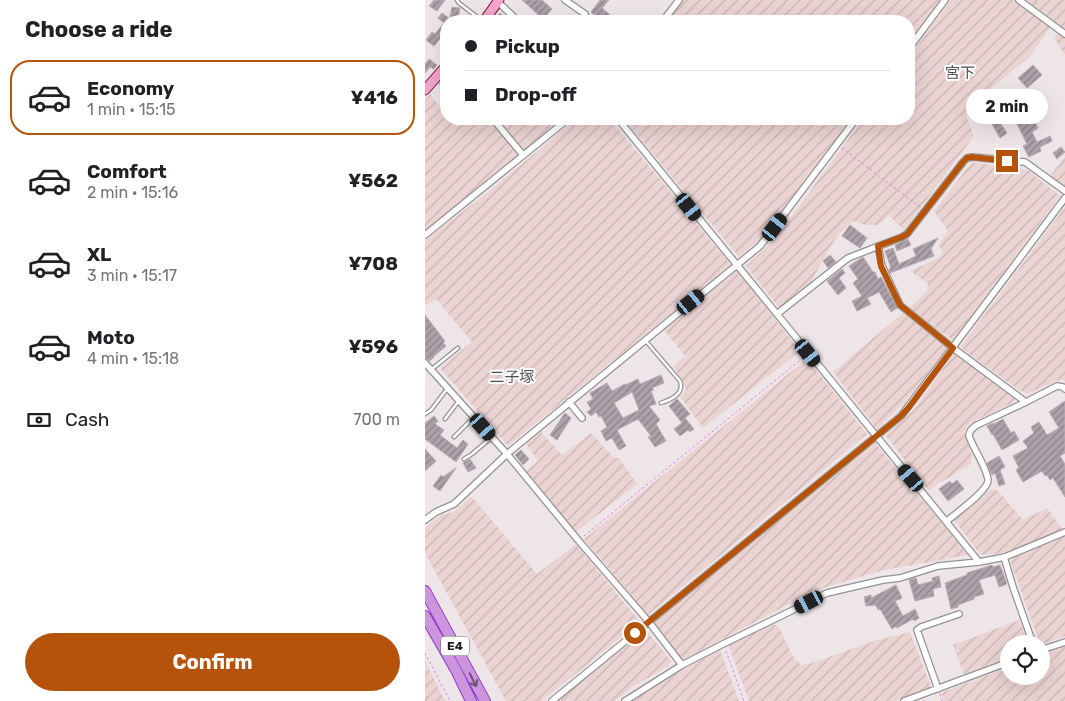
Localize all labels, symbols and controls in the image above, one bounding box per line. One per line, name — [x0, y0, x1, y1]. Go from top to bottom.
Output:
text: Choose a ride — [25, 16, 172, 43]
text: Pickup — [495, 35, 560, 58]
district label: 宮下 — [945, 64, 975, 82]
icon: car — [27, 75, 72, 120]
text: Economy — [87, 77, 174, 100]
text: Drop-off — [495, 83, 577, 106]
text: ¥416 — [351, 86, 398, 109]
callout: 2 min — [966, 89, 1048, 124]
text: 2 min — [985, 97, 1029, 116]
text: 1 min · 15:15 — [87, 100, 175, 119]
route end — [996, 150, 1018, 172]
icon: car — [27, 158, 72, 203]
text: Comfort — [87, 160, 167, 183]
text: ¥562 — [348, 169, 398, 192]
text: 2 min · 15:16 — [87, 183, 178, 202]
car — [673, 191, 704, 223]
car — [759, 211, 790, 243]
icon: car — [27, 241, 72, 286]
text: XL — [87, 243, 111, 266]
text: ¥708 — [348, 252, 398, 275]
text: 3 min · 15:17 — [87, 266, 177, 285]
car — [674, 287, 707, 317]
icon: car — [27, 324, 72, 369]
text: Moto — [87, 326, 135, 349]
text: ¥596 — [348, 335, 398, 358]
car — [792, 337, 823, 369]
text: 4 min · 15:18 — [87, 349, 179, 368]
district label: 二子塚 — [489, 368, 535, 386]
icon: cash — [25, 406, 53, 434]
text: Cash — [65, 408, 109, 431]
text: 700 m — [353, 410, 400, 429]
car — [467, 411, 498, 443]
car — [895, 462, 926, 494]
car — [792, 589, 825, 615]
route start — [624, 622, 646, 644]
button: Confirm — [25, 633, 400, 691]
map controls — [1000, 635, 1050, 685]
button: locate — [1000, 635, 1050, 685]
road number: E4 — [441, 636, 469, 656]
one-way arrow — [468, 672, 478, 687]

